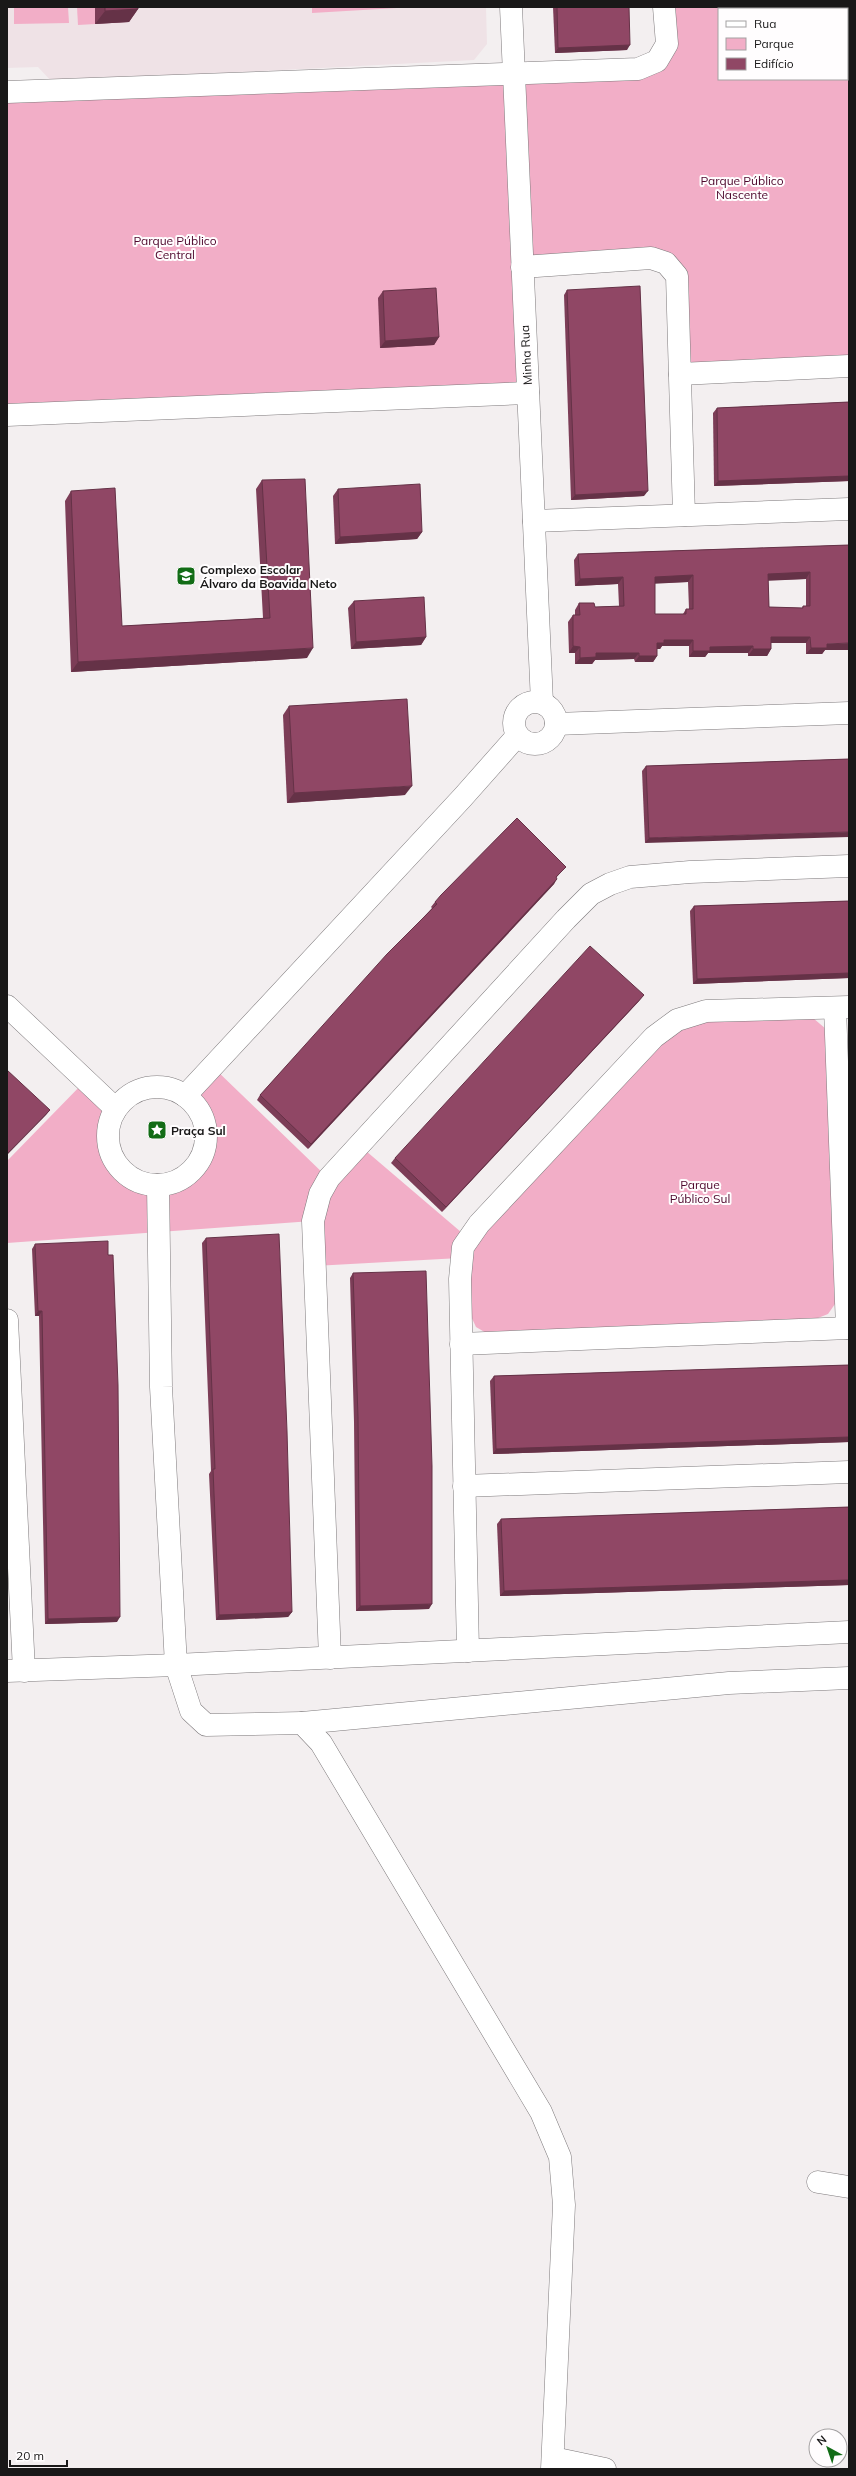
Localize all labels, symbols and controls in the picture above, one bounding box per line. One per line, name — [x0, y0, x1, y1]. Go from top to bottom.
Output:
legend — [718, 8, 848, 80]
text: Rua — [754, 16, 776, 31]
text: Parque — [754, 36, 794, 51]
text: Edifício — [754, 56, 794, 71]
park label: Parque Público Nascente — [700, 173, 784, 202]
park label: Parque Público Central — [133, 233, 217, 262]
street label: Minha Rua — [517, 325, 535, 385]
place label: Complexo Escolar Álvaro da Boavida Neto — [200, 562, 337, 591]
school or university icon: Complexo Escolar Álvaro da Boavida Neto — [175, 565, 197, 587]
place icon: Praça Sul — [146, 1119, 168, 1141]
place label: Praça Sul — [171, 1123, 226, 1138]
park label: Parque Público Sul — [670, 1177, 730, 1206]
north arrow — [808, 2428, 848, 2468]
text: N — [814, 2432, 829, 2448]
scale bar — [10, 2442, 67, 2468]
text: 20 m — [16, 2448, 44, 2463]

